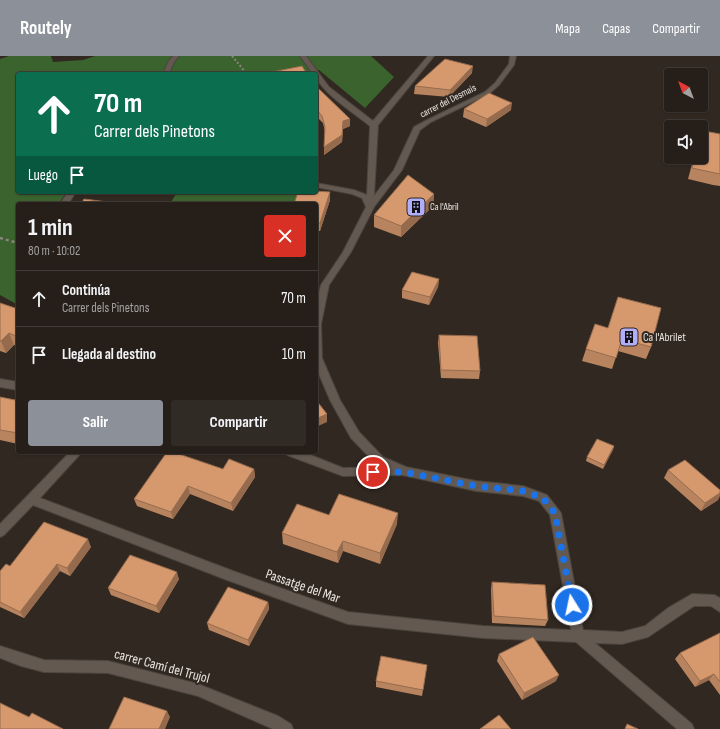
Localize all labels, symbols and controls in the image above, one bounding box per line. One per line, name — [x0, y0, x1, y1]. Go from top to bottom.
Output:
text: Routely — [20, 17, 72, 40]
text: Mapa — [555, 20, 580, 37]
text: Capas — [602, 20, 630, 37]
text: Compartir — [652, 20, 700, 37]
north arrow — [664, 68, 708, 112]
map controls — [664, 68, 708, 164]
street label: carrer del Desmais — [418, 81, 479, 120]
text: 70 m — [94, 87, 142, 120]
icon: ahead — [28, 88, 80, 140]
button: sound — [664, 120, 708, 164]
text: Carrer dels Pinetons — [94, 121, 215, 142]
icon: arrive — [66, 164, 88, 186]
text: Luego — [28, 166, 58, 185]
building icon: Ca l'Abril — [405, 196, 427, 218]
place label: Ca l'Abril — [430, 201, 459, 213]
text: 1 min — [28, 213, 73, 242]
button: close — [264, 215, 306, 257]
text: 80 m · 10:02 — [28, 243, 80, 259]
text: Continúa — [62, 281, 110, 300]
icon: ahead — [28, 288, 50, 310]
text: 70 m — [281, 289, 306, 308]
text: Carrer dels Pinetons — [62, 300, 149, 316]
building icon: Ca l'Abrilet — [618, 326, 640, 348]
place label: Ca l'Abrilet — [643, 330, 686, 345]
icon: arrive — [28, 344, 50, 366]
text: Llegada al destino — [62, 345, 156, 364]
text: 10 m — [282, 345, 306, 364]
button: Salir — [28, 400, 163, 446]
button: Compartir — [171, 400, 306, 446]
pin — [356, 455, 390, 489]
icon: arrive — [362, 461, 384, 483]
street label: Passatge del Mar — [263, 565, 343, 607]
position arrow — [551, 584, 593, 626]
street label: carrer Camí del Trujol — [112, 645, 212, 687]

